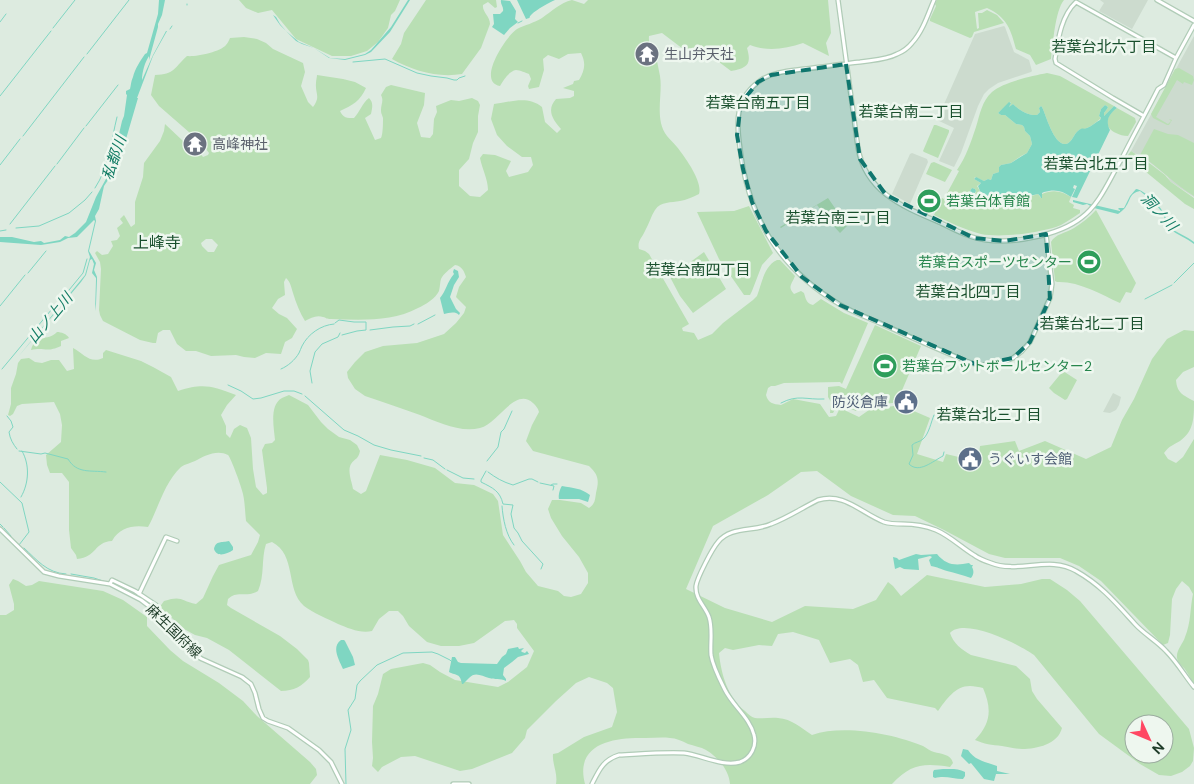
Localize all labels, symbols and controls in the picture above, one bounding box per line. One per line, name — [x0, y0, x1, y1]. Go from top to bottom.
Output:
district label: 若葉台北六丁目 — [1051, 37, 1157, 57]
temple icon: 生山弁天社 — [634, 41, 660, 67]
place label: 生山弁天社 — [664, 45, 734, 63]
district label: 若葉台南五丁目 — [705, 93, 811, 113]
district label: 若葉台南二丁目 — [858, 102, 964, 122]
temple icon: 高峰神社 — [182, 131, 208, 157]
water label: 私都川 — [97, 132, 131, 183]
place label: 高峰神社 — [212, 135, 268, 153]
district label: 若葉台北五丁目 — [1043, 154, 1149, 174]
sports icon: 若葉台体育館 — [916, 188, 942, 214]
water label: 洞ノ川 — [1136, 189, 1183, 237]
place label: 若葉台体育館 — [946, 192, 1030, 210]
district label: 若葉台南三丁目 — [785, 208, 891, 228]
district label: 上峰寺 — [133, 232, 181, 253]
sports icon: 若葉台スポーツセンター — [1076, 249, 1102, 275]
place label: 若葉台スポーツセンター — [918, 253, 1072, 271]
district label: 若葉台南四丁目 — [645, 260, 751, 280]
district label: 若葉台北四丁目 — [915, 282, 1021, 302]
water label: 山ノ上川 — [23, 287, 78, 347]
district label: 若葉台北二丁目 — [1039, 314, 1145, 334]
sports icon: 若葉台フットボールセンター2 — [872, 353, 898, 379]
place label: 若葉台フットボールセンター2 — [902, 357, 1092, 375]
public building icon: 防災倉庫 — [893, 389, 919, 415]
place label: 防災倉庫 — [832, 393, 888, 411]
district label: 若葉台北三丁目 — [936, 405, 1042, 425]
public building icon: うぐいす会館 — [957, 446, 983, 472]
place label: うぐいす会館 — [988, 450, 1072, 468]
street label: 麻生国府線 — [143, 600, 205, 662]
north arrow — [1124, 714, 1174, 764]
text: N — [1148, 738, 1168, 758]

